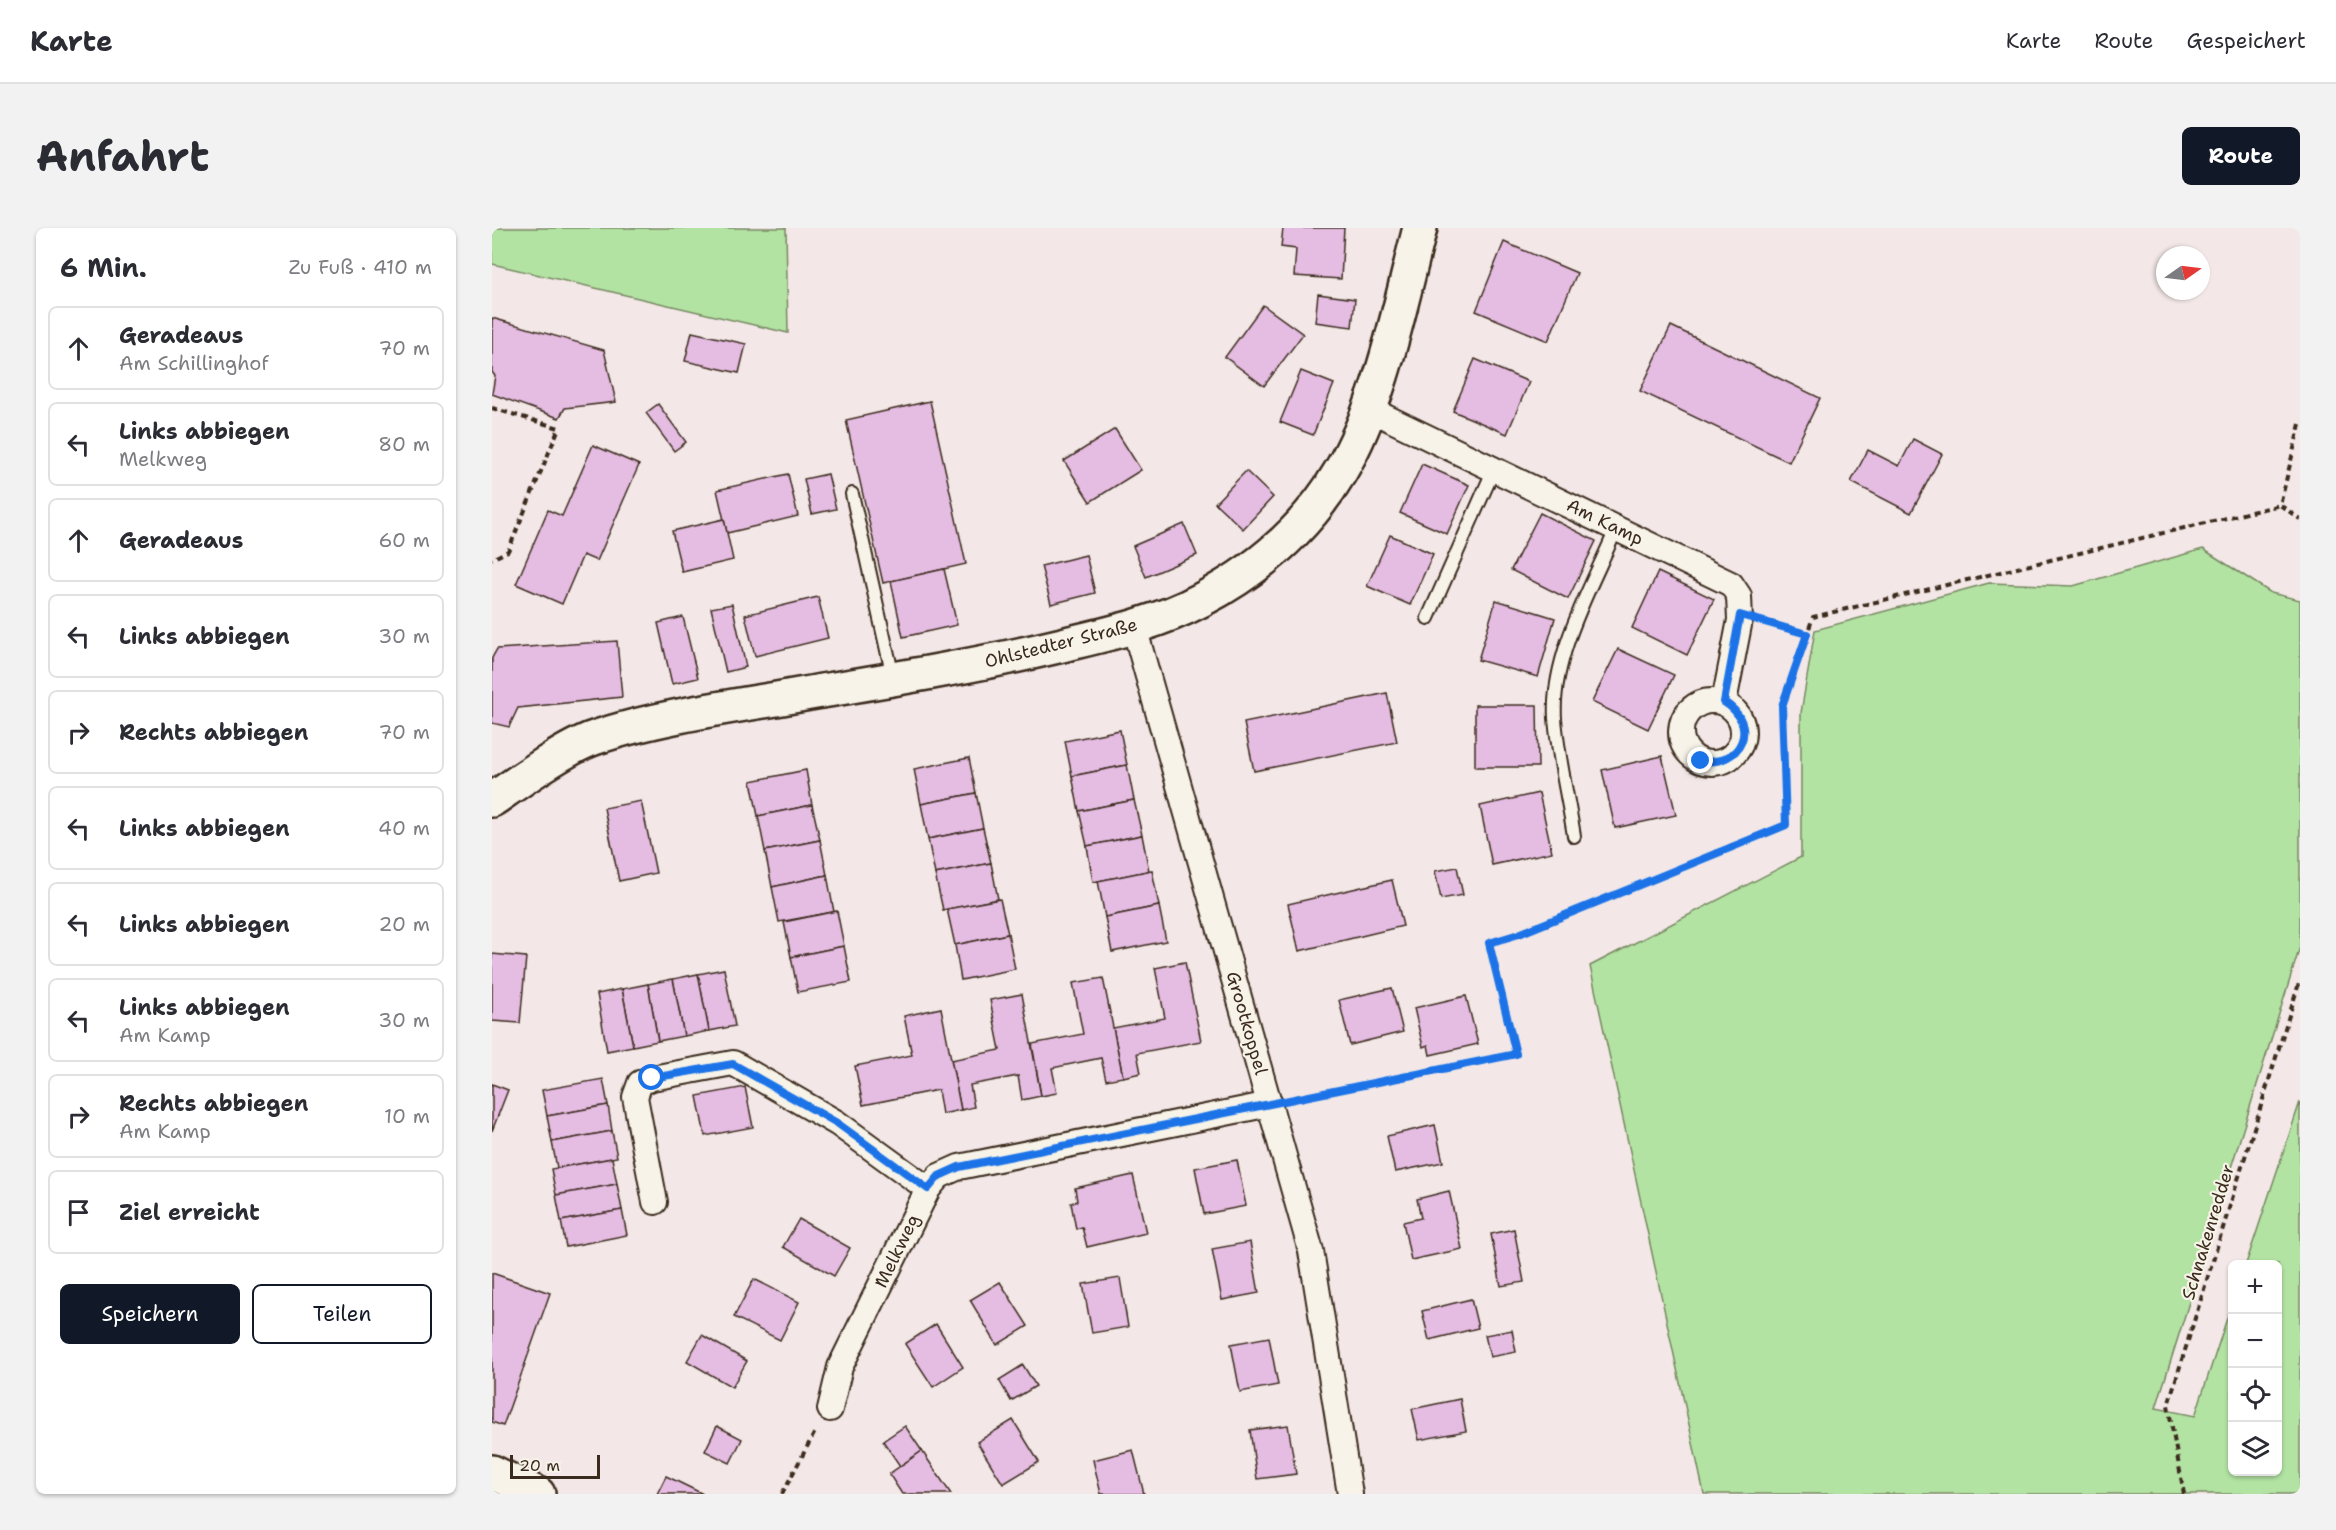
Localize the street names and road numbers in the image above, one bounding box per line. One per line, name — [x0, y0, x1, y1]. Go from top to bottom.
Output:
street label: Am Kamp — [1563, 493, 1647, 551]
street label: Ohlstedter Straße — [982, 612, 1140, 674]
street label: Grootkoppel — [1221, 968, 1273, 1078]
street label: Schnakenredder — [2176, 1161, 2240, 1303]
street label: Melkweg — [869, 1210, 925, 1292]

